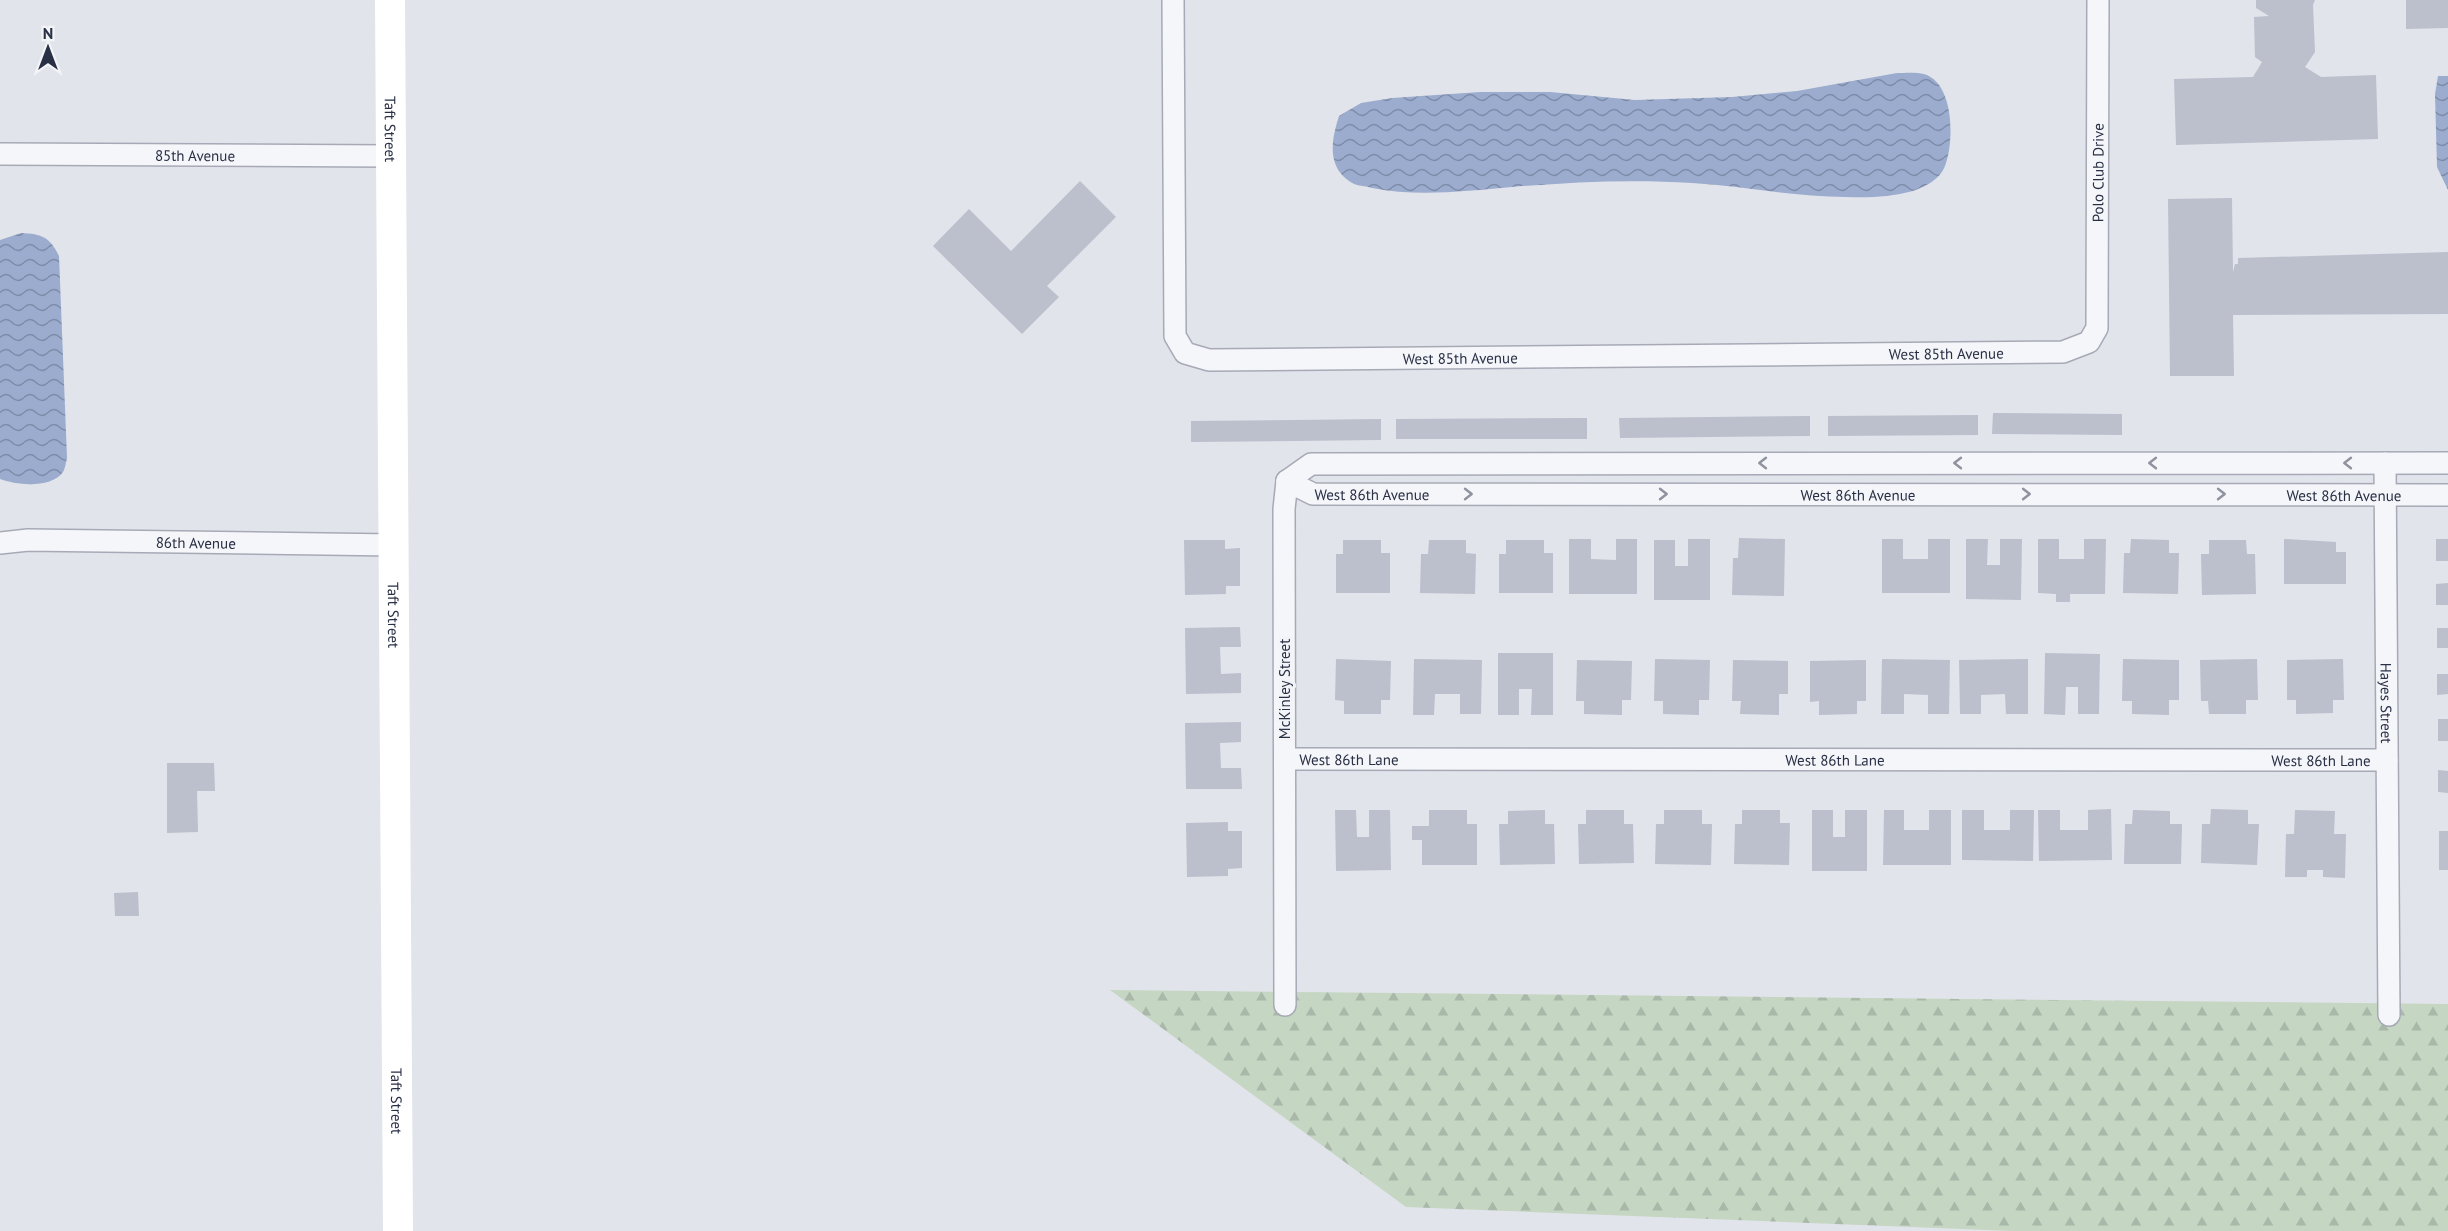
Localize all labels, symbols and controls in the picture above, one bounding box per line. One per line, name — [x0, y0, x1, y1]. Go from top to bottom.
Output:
north arrow — [18, 18, 78, 78]
text: N — [43, 23, 53, 43]
street label: Taft Street — [381, 96, 401, 162]
street label: Polo Club Drive — [2088, 123, 2107, 222]
street label: 85th Avenue — [155, 145, 235, 165]
street label: West 85th Avenue — [1889, 343, 2004, 363]
street label: West 85th Avenue — [1403, 348, 1518, 368]
one-way arrow — [1758, 457, 1767, 469]
one-way arrow — [1953, 457, 1962, 469]
one-way arrow — [2148, 457, 2157, 469]
one-way arrow — [2343, 457, 2352, 469]
street label: West 86th Avenue — [1314, 485, 1429, 504]
street label: West 86th Avenue — [1800, 485, 1915, 504]
street label: West 86th Avenue — [2286, 485, 2401, 504]
one-way arrow — [1464, 488, 1473, 500]
one-way arrow — [1659, 488, 1668, 500]
one-way arrow — [2022, 488, 2031, 500]
one-way arrow — [2217, 488, 2226, 500]
street label: 86th Avenue — [156, 532, 236, 552]
street label: Taft Street — [384, 582, 404, 648]
street label: McKinley Street — [1275, 639, 1294, 739]
street label: Hayes Street — [2377, 663, 2397, 743]
street label: West 86th Lane — [1299, 750, 1399, 769]
street label: West 86th Lane — [1785, 750, 1885, 769]
street label: West 86th Lane — [2271, 750, 2371, 769]
street label: Taft Street — [387, 1068, 407, 1134]

